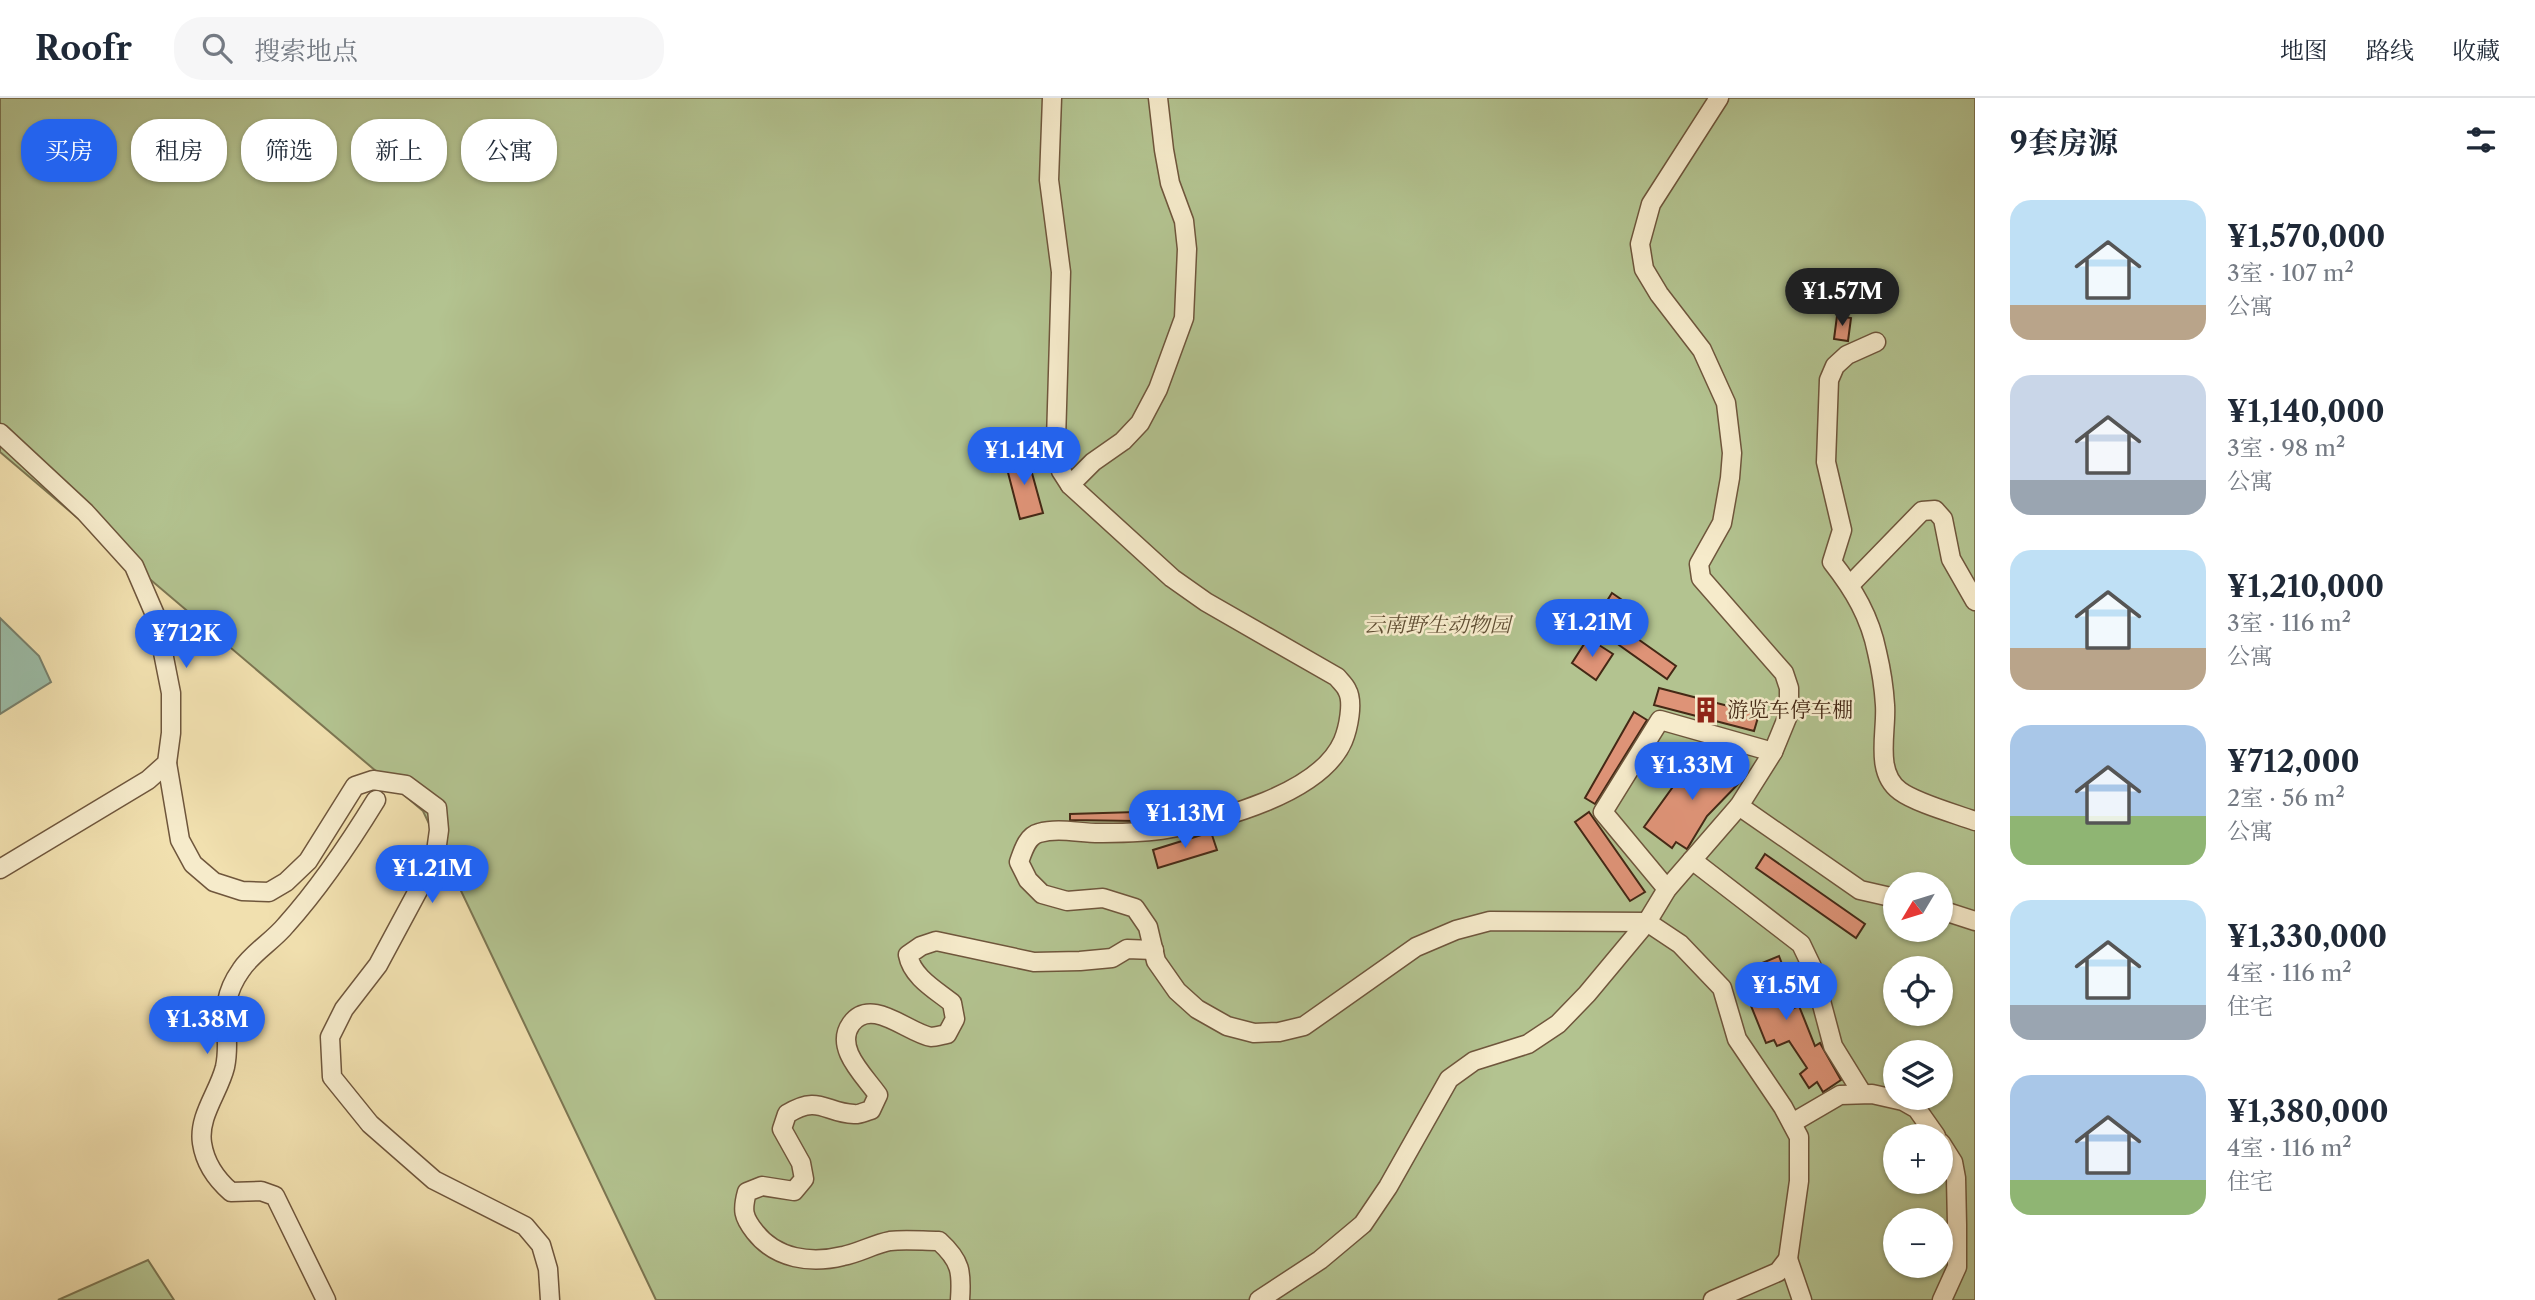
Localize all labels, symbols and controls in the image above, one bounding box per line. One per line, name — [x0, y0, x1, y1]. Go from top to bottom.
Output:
search box — [174, 17, 664, 80]
text: Roofr — [35, 28, 132, 69]
icon: search — [198, 29, 236, 67]
text: 搜索地点 — [254, 35, 358, 67]
text: 地图 — [2280, 36, 2328, 65]
text: 路线 — [2366, 36, 2414, 65]
text: 收藏 — [2452, 36, 2500, 65]
chip: 买房 — [21, 119, 117, 182]
chip: 租房 — [131, 119, 227, 182]
chip: 筛选 — [241, 119, 337, 182]
chip: 新上 — [351, 119, 447, 182]
chip: 公寓 — [461, 119, 557, 182]
icon: filters — [2462, 121, 2500, 159]
text: 9套房源 — [2010, 124, 2118, 161]
text: ¥1,570,000 — [2227, 218, 2385, 255]
icon: home — [2066, 228, 2150, 312]
text: 3室 · 107 m² — [2227, 259, 2354, 287]
pin: ¥1.57M — [1785, 268, 1899, 328]
text: ¥1.57M — [1801, 277, 1883, 305]
text: 公寓 — [2227, 292, 2273, 320]
text: ¥1,140,000 — [2227, 393, 2385, 430]
icon: home — [2066, 403, 2150, 487]
pin: ¥1.14M — [967, 428, 1081, 487]
text: 3室 · 98 m² — [2227, 434, 2345, 462]
text: ¥1.14M — [984, 436, 1064, 464]
text: 公寓 — [2227, 467, 2273, 495]
text: ¥1,210,000 — [2227, 568, 2384, 605]
icon: home — [2066, 578, 2150, 662]
pin: ¥1.21M — [1535, 600, 1649, 659]
text: ¥1.21M — [1552, 608, 1632, 636]
text: 3室 · 116 m² — [2227, 609, 2351, 637]
pin: ¥712K — [137, 610, 235, 670]
park label: 云南野生动物园 — [1364, 612, 1513, 637]
text: ¥712K — [151, 619, 221, 647]
text: 公寓 — [2227, 642, 2273, 670]
building icon: 游览车停车棚 — [1691, 695, 1721, 725]
place label: 游览车停车棚 — [1727, 697, 1853, 722]
pin: ¥1.33M — [1635, 742, 1749, 802]
text: ¥712,000 — [2227, 743, 2360, 780]
text: ¥1.33M — [1651, 751, 1733, 779]
icon: home — [2066, 753, 2150, 837]
text: 2室 · 56 m² — [2227, 784, 2345, 812]
pin: ¥1.13M — [1128, 790, 1242, 850]
text: ¥1.13M — [1145, 799, 1225, 827]
text: 公寓 — [2227, 817, 2273, 845]
pin: ¥1.21M — [375, 846, 489, 905]
text: ¥1.21M — [392, 854, 472, 882]
north arrow — [1883, 872, 1953, 942]
map controls — [1883, 872, 1953, 1278]
text: ¥1,330,000 — [2227, 918, 2387, 955]
icon: home — [2066, 928, 2150, 1012]
button: locate — [1883, 956, 1953, 1026]
text: 4室 · 116 m² — [2227, 959, 2352, 987]
pin: ¥1.5M — [1737, 962, 1835, 1022]
text: ¥1.5M — [1751, 971, 1821, 999]
text: 住宅 — [2227, 992, 2273, 1020]
pin: ¥1.38M — [150, 996, 264, 1056]
text: ¥1.38M — [165, 1005, 249, 1033]
button: layers — [1883, 1040, 1953, 1110]
text: ¥1,380,000 — [2227, 1093, 2389, 1130]
icon: home — [2066, 1103, 2150, 1187]
button: + — [1883, 1124, 1953, 1194]
text: 4室 · 116 m² — [2227, 1134, 2352, 1162]
text: 住宅 — [2227, 1167, 2273, 1195]
button: − — [1883, 1208, 1953, 1278]

